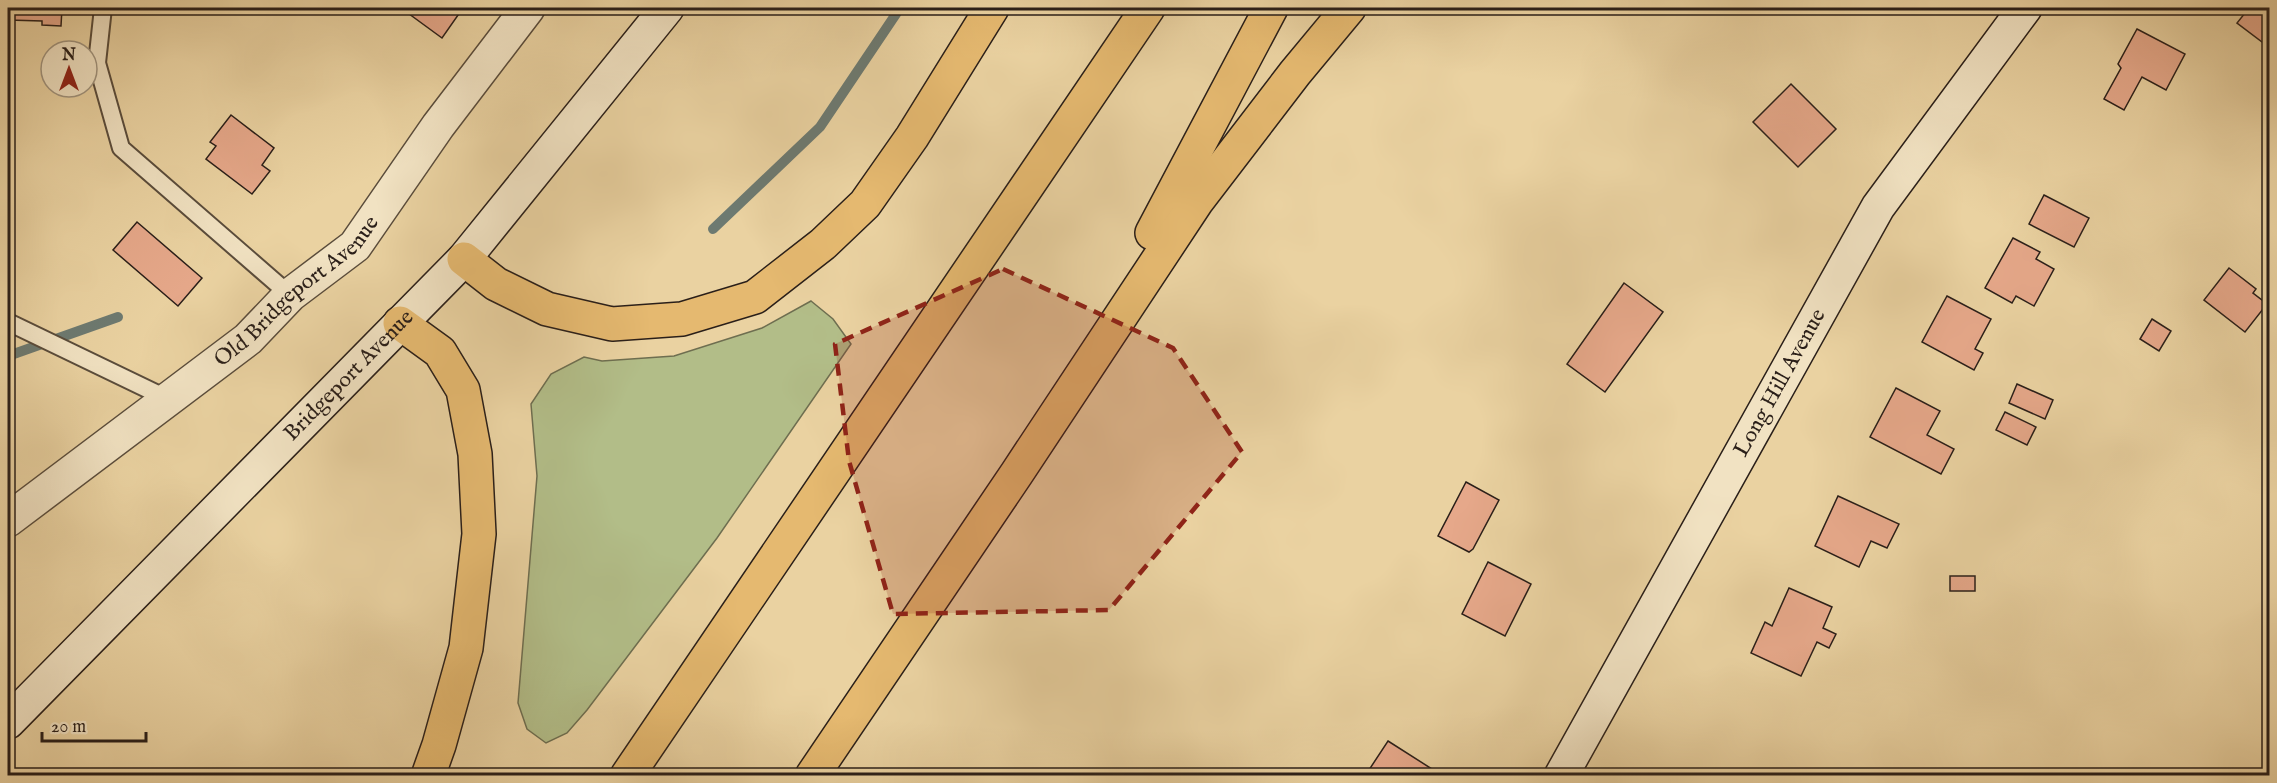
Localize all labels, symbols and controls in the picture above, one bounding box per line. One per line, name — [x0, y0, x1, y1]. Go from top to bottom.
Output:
north arrow — [39, 39, 99, 99]
text: N — [61, 46, 76, 66]
street label: Old Bridgeport Avenue — [209, 211, 385, 374]
street label: Bridgeport Avenue — [278, 304, 420, 447]
street label: Long Hill Avenue — [1728, 304, 1832, 462]
scale bar — [42, 705, 146, 743]
text: 20 m — [51, 716, 86, 739]

